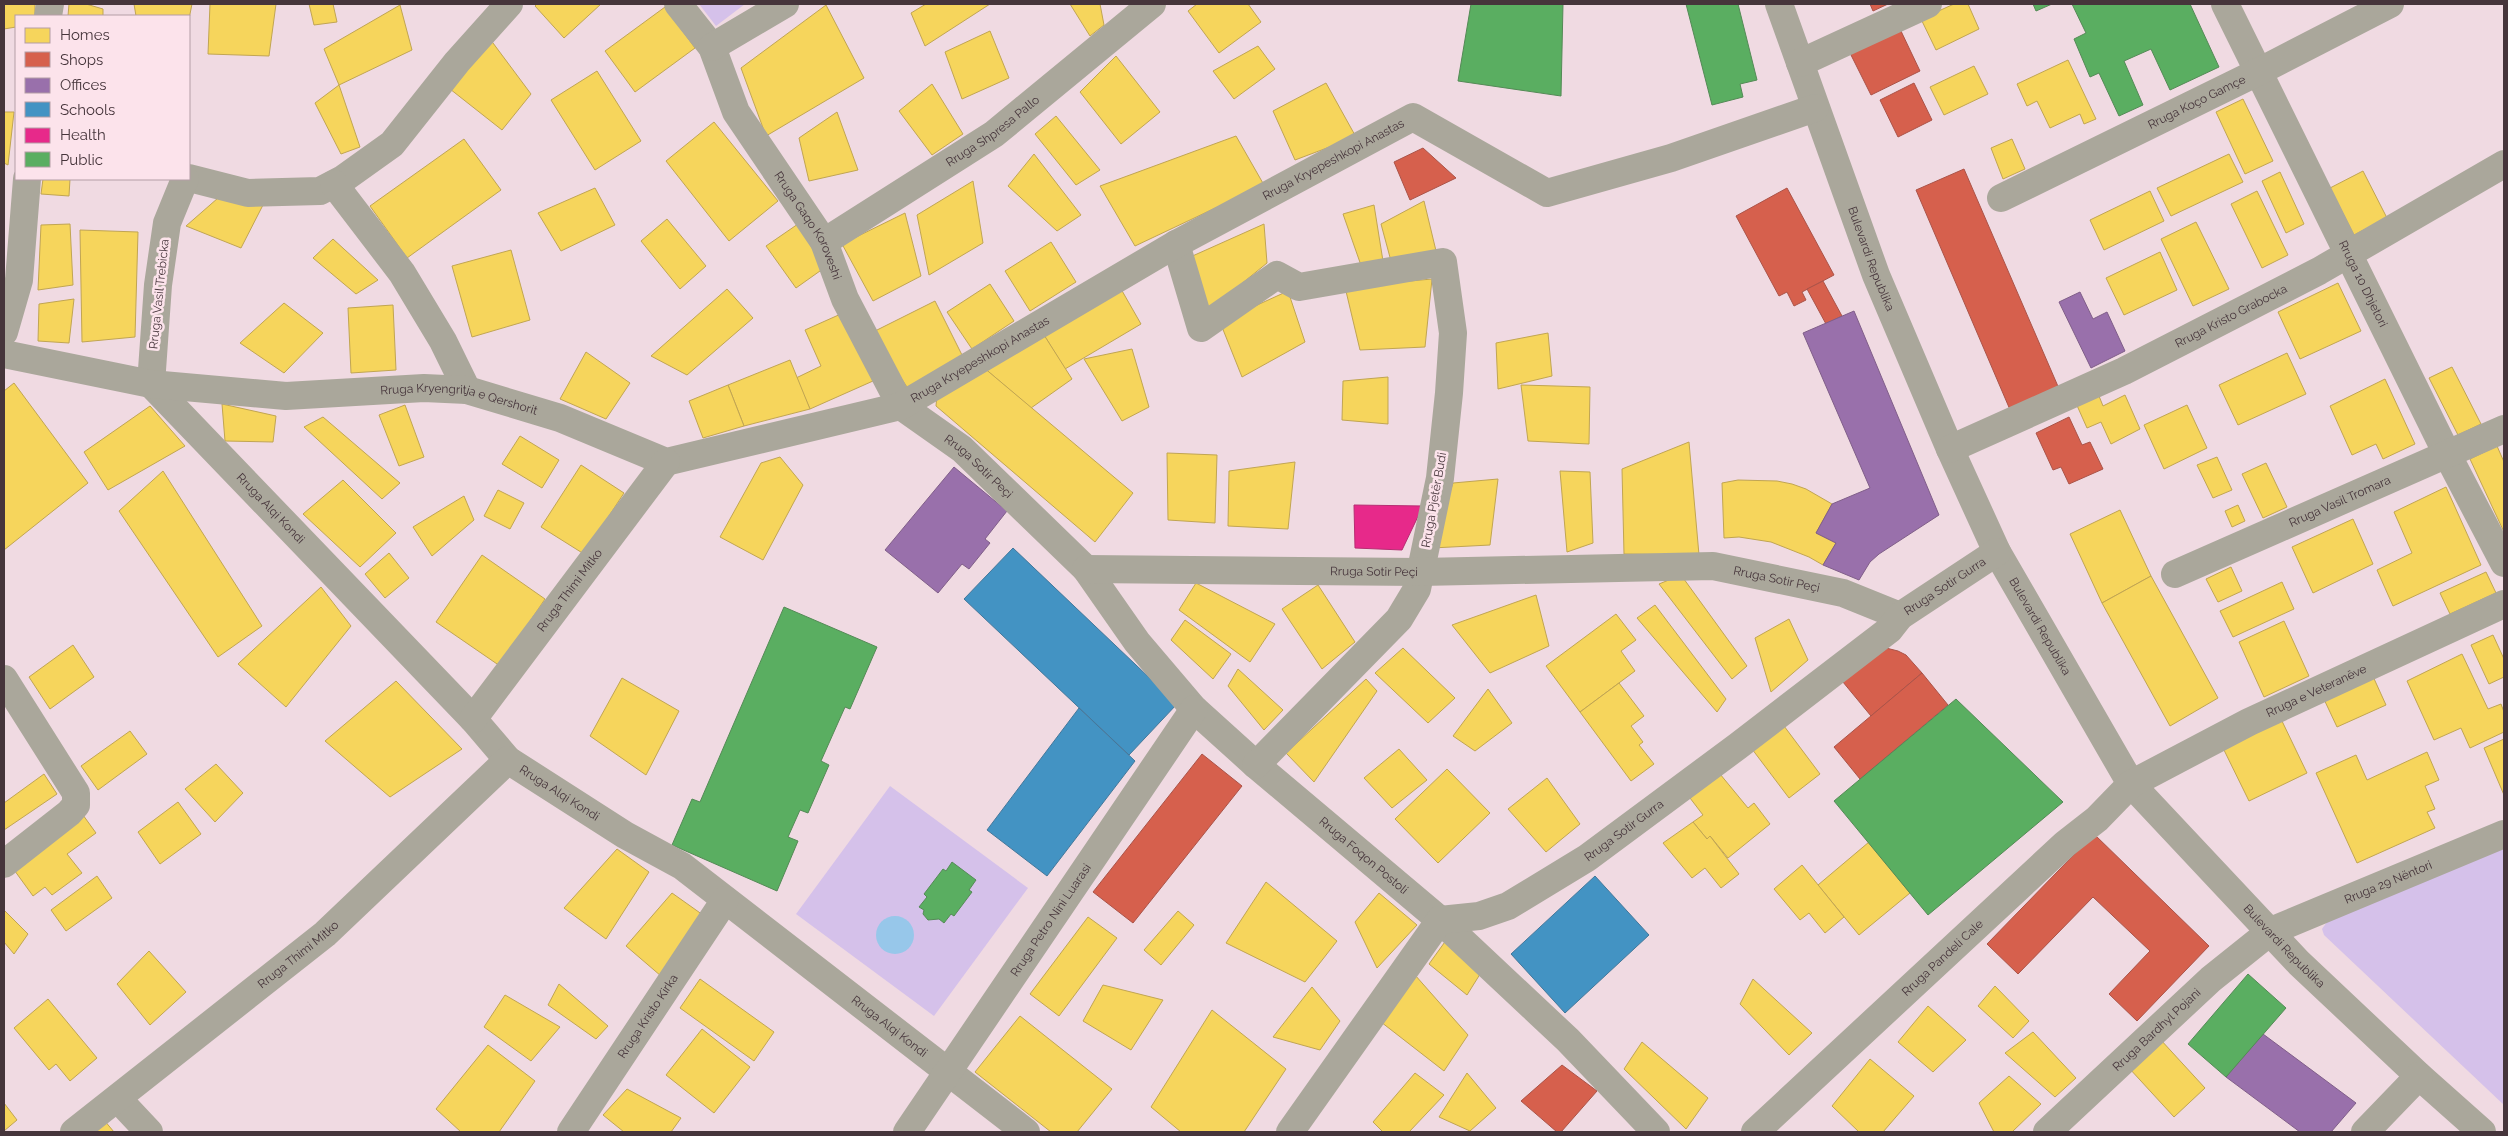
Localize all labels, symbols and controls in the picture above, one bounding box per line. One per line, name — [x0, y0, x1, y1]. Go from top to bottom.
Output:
legend — [15, 15, 190, 180]
text: Homes — [60, 26, 110, 44]
text: Shops — [60, 51, 103, 69]
street label: Rruga Koço Gamçe — [2146, 72, 2248, 132]
text: Offices — [60, 76, 107, 94]
street label: Rruga Shpresa Pallo — [943, 93, 1042, 170]
text: Schools — [60, 101, 115, 119]
street label: Rruga Kryepeshkopi Anastas — [1260, 116, 1407, 203]
text: Health — [60, 126, 106, 144]
text: Public — [60, 151, 103, 169]
street label: Rruga Gaqo Koroveshi — [771, 169, 844, 281]
street label: Bulevardi Republika — [1845, 205, 1898, 313]
street label: Rruga Vasil Trebicka — [146, 238, 172, 350]
street label: Rruga 10 Dhjetori — [2336, 238, 2390, 329]
street label: Rruga Kristo Grabocka — [2173, 282, 2289, 351]
street label: Rruga Kryepeshkopi Anastas — [908, 313, 1052, 406]
street label: Rruga Kryengritja e Qershorit — [380, 381, 539, 418]
street label: Rruga Sotir Peçi — [942, 432, 1015, 501]
street label: Rruga Pjetër Budi — [1419, 451, 1449, 549]
street label: Rruga Alqi Kondi — [234, 470, 307, 546]
street label: Rruga Vasil Tromara — [2287, 473, 2393, 530]
street label: Rruga Thimi Mitko — [534, 546, 605, 634]
street label: Rruga Sotir Gurra — [1901, 554, 1988, 618]
street label: Rruga Sotir Peçi — [1732, 563, 1821, 595]
street label: Rruga Sotir Peçi — [1330, 564, 1418, 579]
street label: Bulevardi Republika — [2006, 575, 2074, 678]
street label: Rruga e Veteranëve — [2264, 662, 2369, 720]
street label: Rruga Alqi Kondi — [517, 762, 602, 824]
street label: Rruga Sotir Gurra — [1582, 797, 1666, 864]
street label: Rruga Foqon Postoli — [1316, 814, 1411, 897]
street label: Rruga 29 Nëntori — [2342, 858, 2434, 907]
street label: Rruga Petro Nini Luarasi — [1008, 861, 1094, 979]
street label: Bulevardi Republika — [2241, 901, 2328, 991]
street label: Rruga Pandeli Cale — [1899, 917, 1986, 999]
street label: Rruga Thimi Mitko — [255, 918, 342, 991]
street label: Rruga Kristo Kirka — [615, 971, 681, 1061]
street label: Rruga Bardhyl Pojani — [2110, 985, 2203, 1074]
street label: Rruga Alqi Kondi — [849, 993, 930, 1060]

